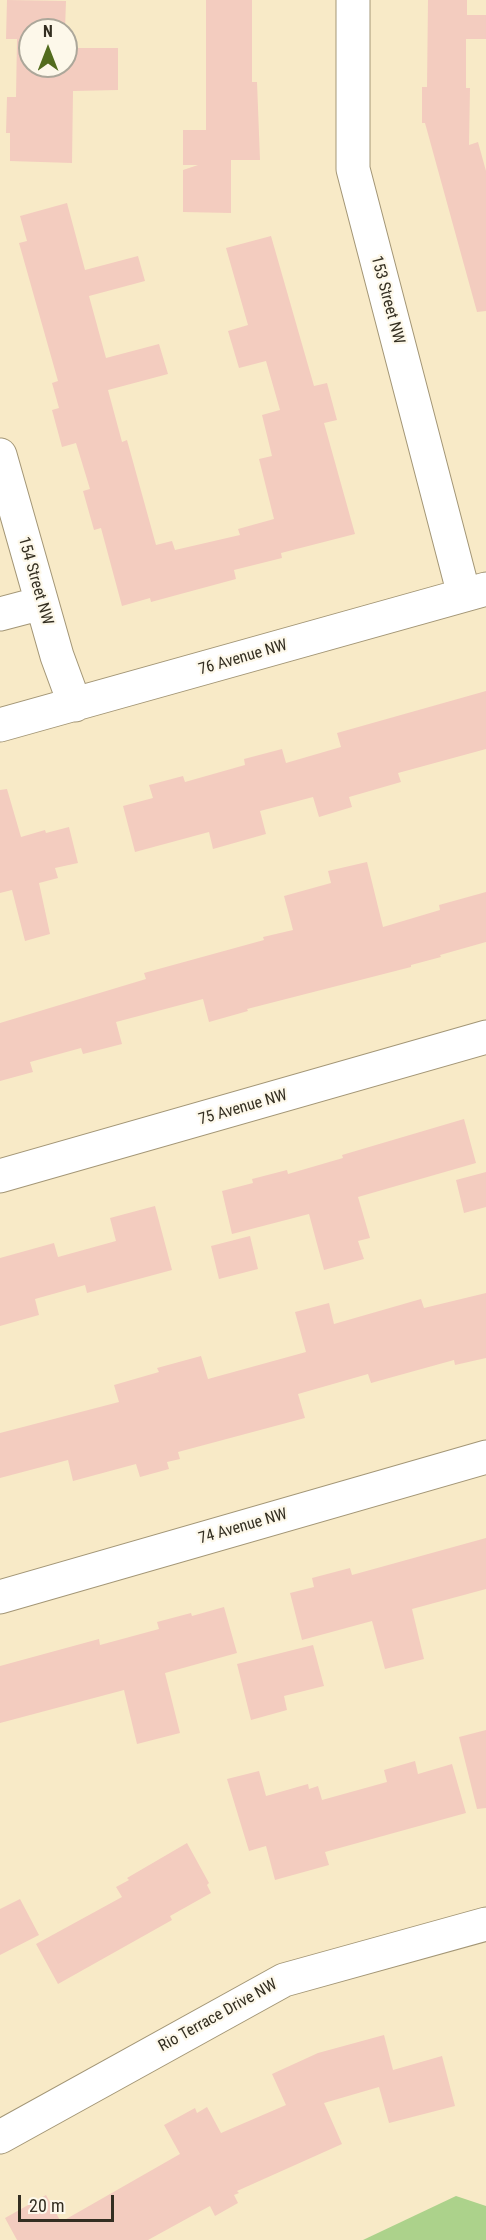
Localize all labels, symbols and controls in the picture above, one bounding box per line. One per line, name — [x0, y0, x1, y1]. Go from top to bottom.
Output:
north arrow — [18, 18, 78, 78]
text: N — [43, 22, 53, 41]
street label: 153 Street NW — [366, 254, 408, 346]
street label: 154 Street NW — [13, 535, 57, 627]
street label: 76 Avenue NW — [196, 636, 290, 680]
street label: 75 Avenue NW — [196, 1086, 290, 1130]
street label: 74 Avenue NW — [196, 1505, 290, 1549]
street label: Rio Terrace Drive NW — [155, 1976, 281, 2056]
scale bar — [21, 2183, 117, 2221]
text: 20 m — [29, 2195, 64, 2216]

